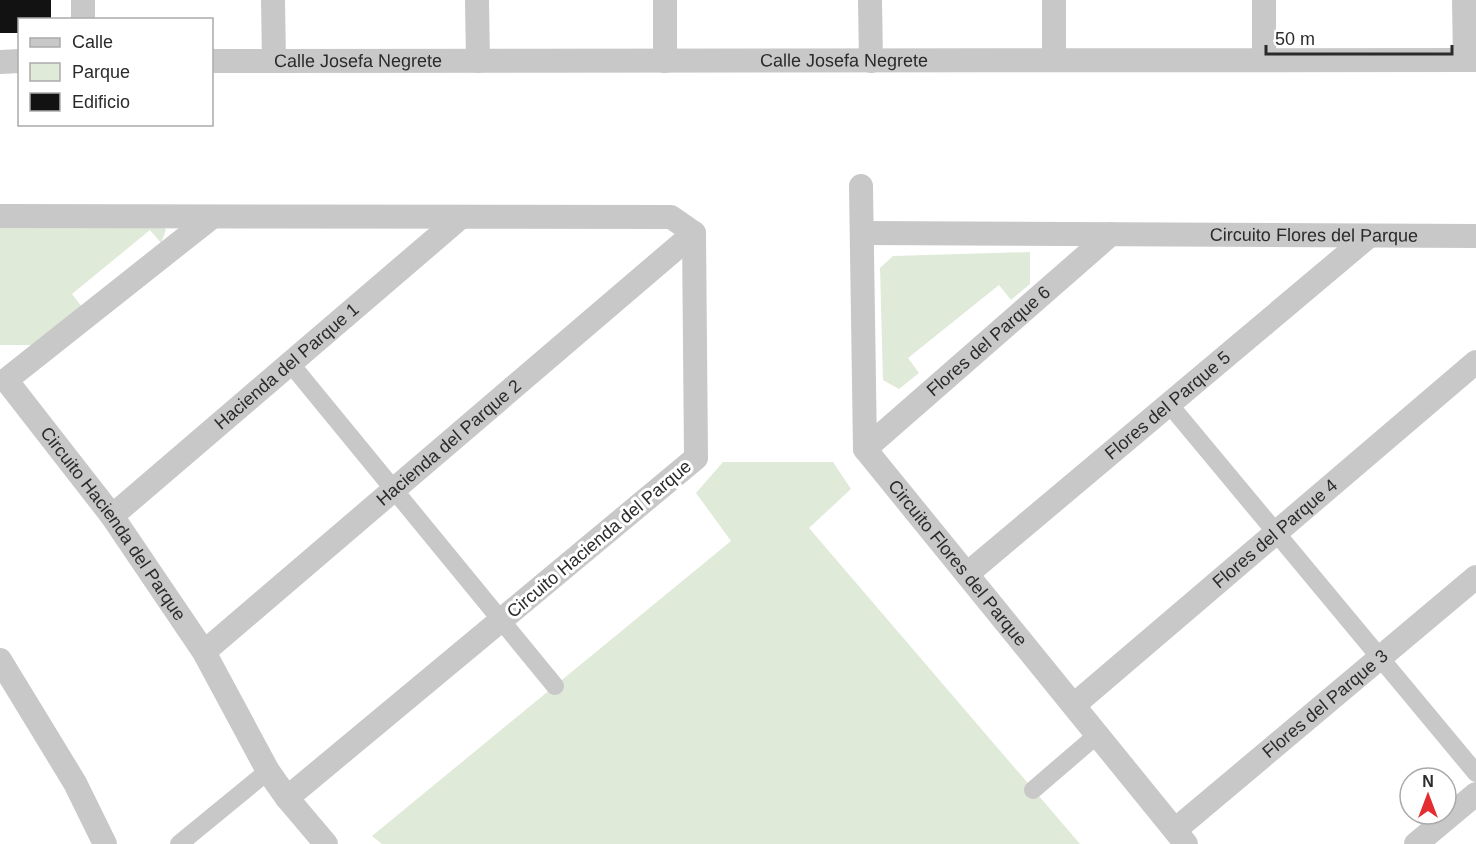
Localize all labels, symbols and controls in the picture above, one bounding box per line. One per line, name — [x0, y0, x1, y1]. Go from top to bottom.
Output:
legend — [18, 18, 213, 126]
scale bar — [1266, 18, 1452, 56]
text: 50 m — [1275, 29, 1315, 49]
text: Calle — [72, 32, 113, 52]
street label: Calle Josefa Negrete — [760, 50, 928, 71]
street label: Calle Josefa Negrete — [274, 51, 442, 71]
text: Parque — [72, 62, 130, 82]
text: Edificio — [72, 92, 130, 112]
street label: Circuito Flores del Parque — [1210, 225, 1418, 246]
street label: Flores del Parque 6 — [923, 282, 1054, 400]
street label: Hacienda del Parque 1 — [211, 299, 363, 434]
street label: Flores del Parque 5 — [1101, 347, 1234, 464]
street label: Hacienda del Parque 2 — [373, 376, 525, 510]
street label: Circuito Hacienda del Parque — [36, 423, 190, 624]
street label: Circuito Hacienda del Parque — [503, 456, 695, 622]
street label: Flores del Parque 4 — [1209, 475, 1341, 592]
street label: Circuito Flores del Parque — [884, 476, 1031, 650]
street label: Flores del Parque 3 — [1258, 646, 1392, 762]
north arrow — [1398, 766, 1458, 826]
text: N — [1422, 773, 1434, 790]

